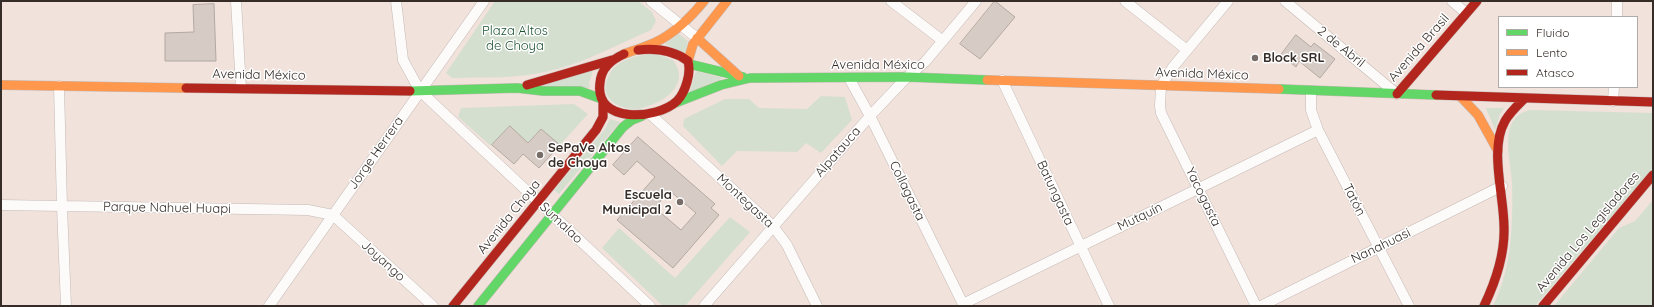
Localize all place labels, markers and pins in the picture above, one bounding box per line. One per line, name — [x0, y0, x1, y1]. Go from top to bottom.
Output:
place label: Block SRL — [1263, 50, 1325, 66]
marker: Block SRL — [1250, 53, 1260, 63]
place label: SePaVe Altos de Choya — [548, 140, 630, 171]
marker: SePaVe Altos de Choya — [535, 150, 545, 160]
place label: Escuela Municipal 2 — [602, 187, 672, 218]
marker: Escuela Municipal 2 — [675, 197, 685, 207]

